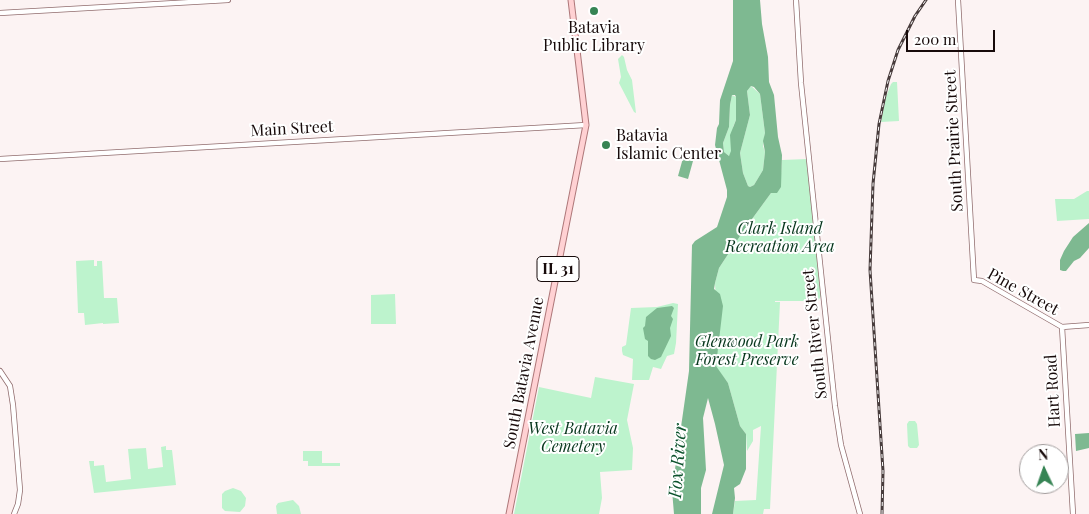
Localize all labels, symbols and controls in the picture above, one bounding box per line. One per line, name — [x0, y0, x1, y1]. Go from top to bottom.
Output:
marker: Batavia Public Library — [588, 5, 600, 17]
place label: Batavia Public Library — [543, 18, 645, 56]
scale bar — [909, 20, 998, 52]
text: 200 m — [914, 29, 956, 49]
street label: South Prairie Street — [941, 70, 967, 212]
street label: Main Street — [250, 117, 334, 141]
place label: Batavia Islamic Center — [616, 126, 721, 164]
marker: Batavia Islamic Center — [600, 139, 612, 151]
park label: Clark Island Recreation Area — [725, 219, 835, 257]
road number: IL 31 — [537, 256, 579, 282]
street label: Pine Street — [984, 265, 1062, 319]
street label: South River Street — [799, 268, 831, 400]
street label: South Batavia Avenue — [500, 295, 548, 451]
park label: Glenwood Park Forest Preserve — [695, 332, 799, 370]
street label: Hart Road — [1041, 354, 1065, 428]
park label: West Batavia Cemetery — [528, 419, 618, 457]
water label: Fox River — [665, 423, 691, 499]
north arrow — [1019, 444, 1069, 494]
text: N — [1038, 445, 1049, 464]

